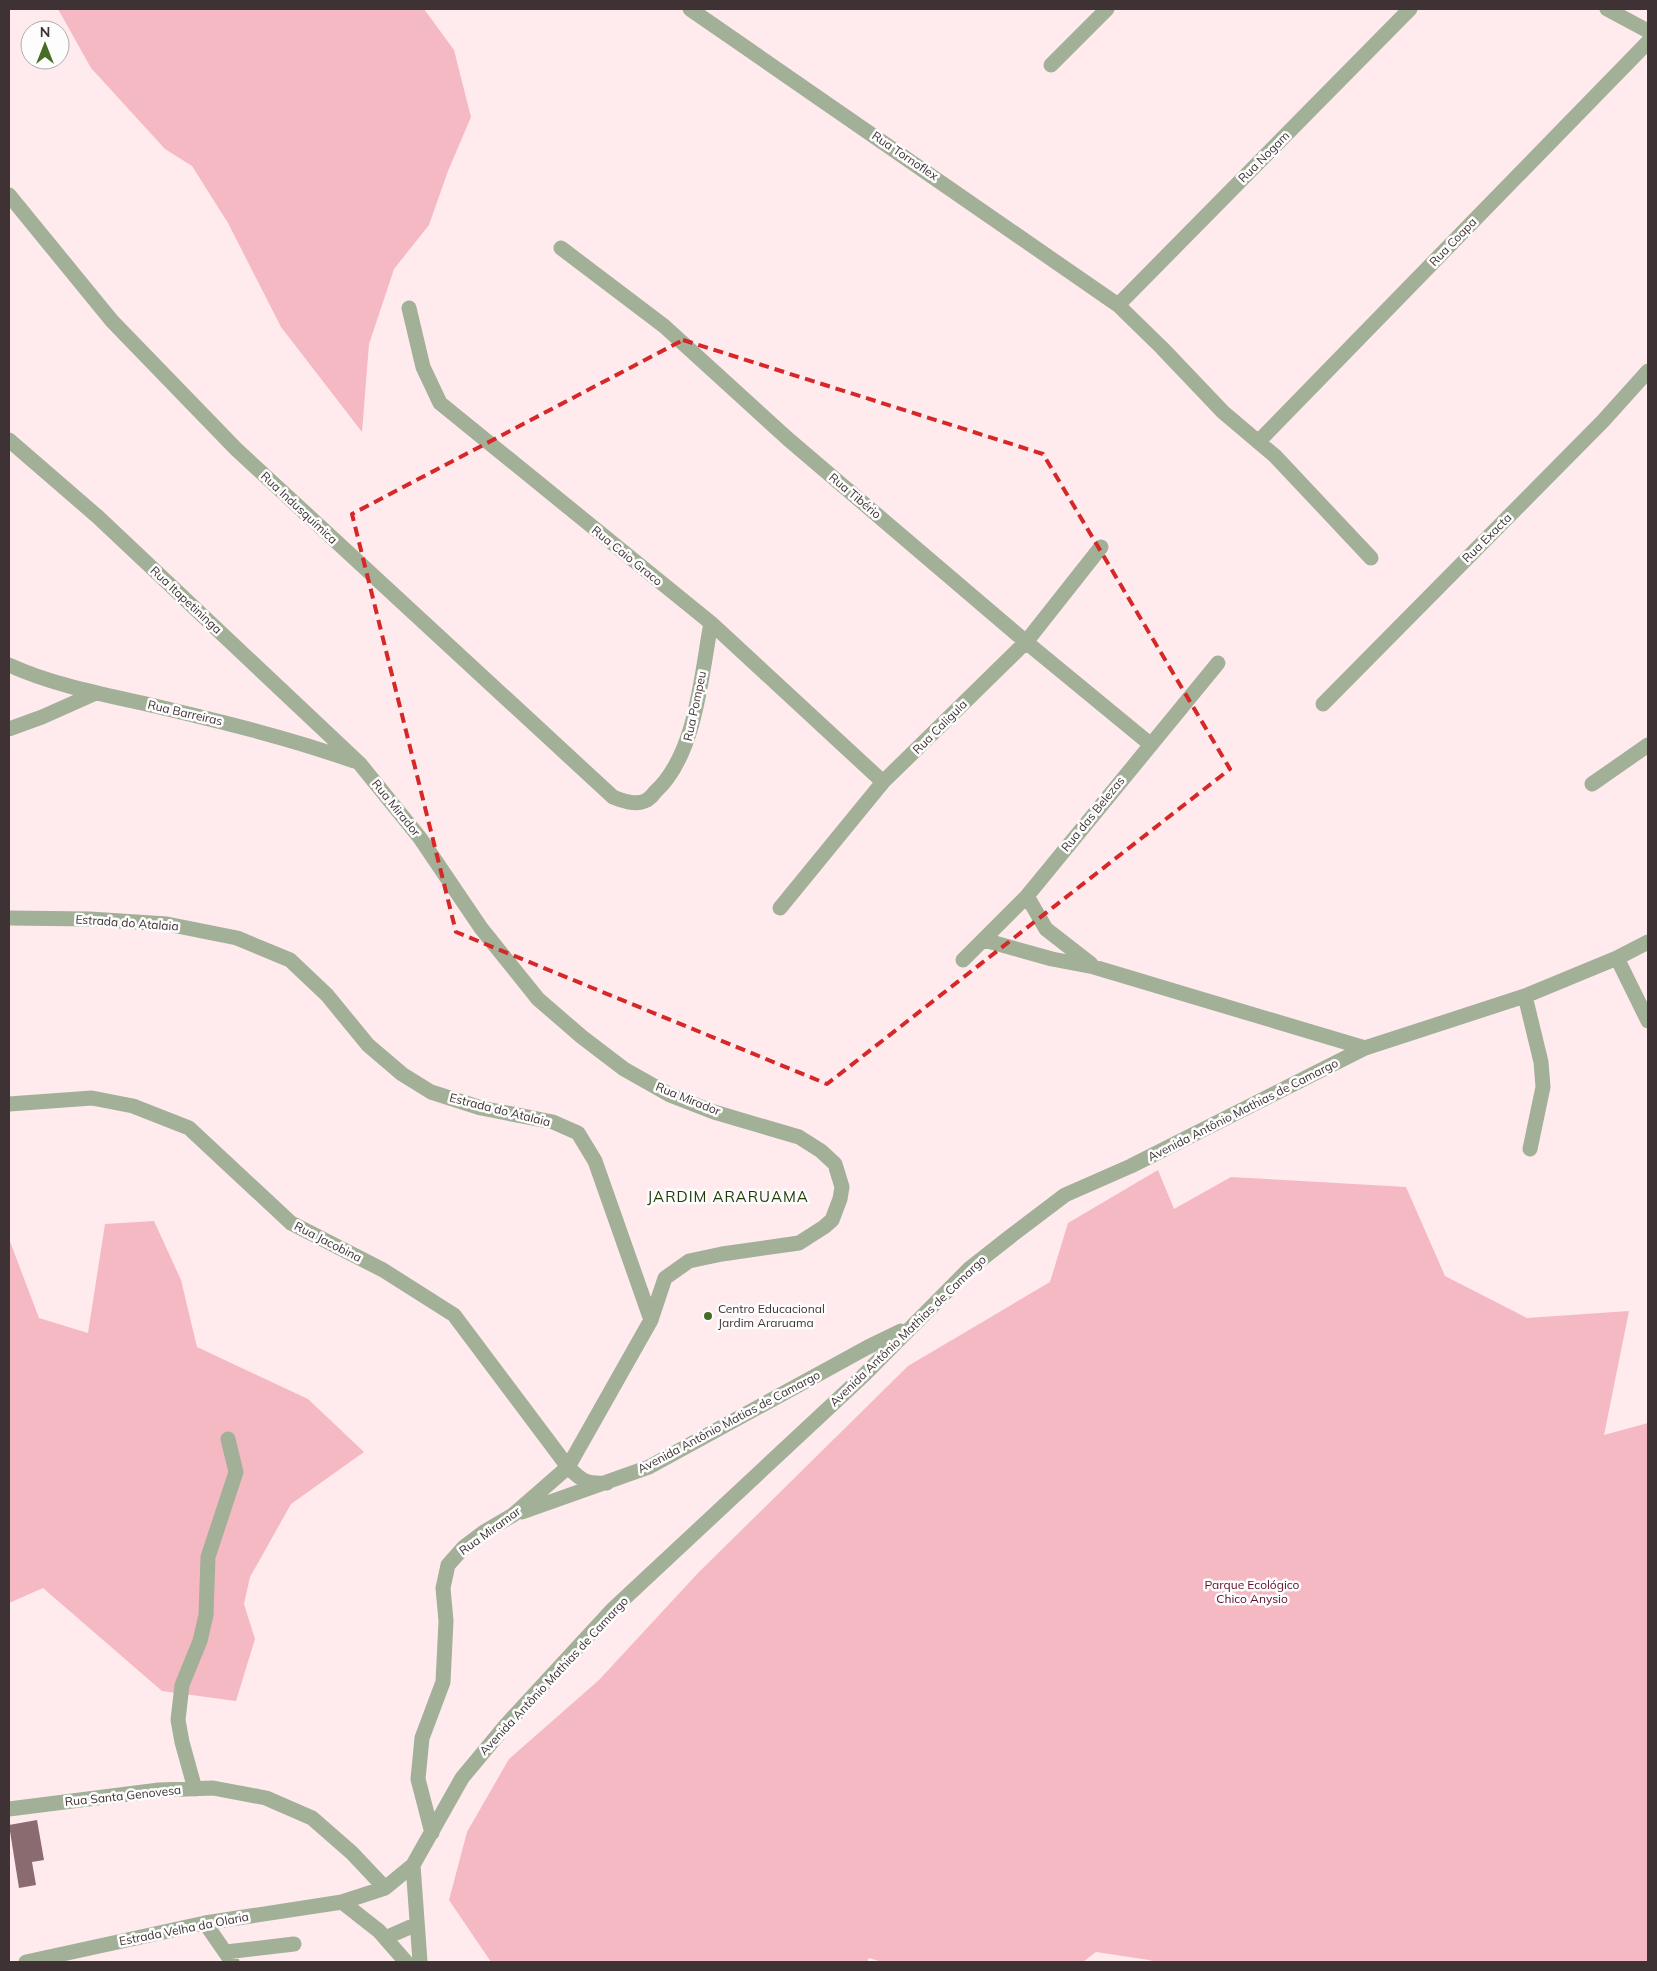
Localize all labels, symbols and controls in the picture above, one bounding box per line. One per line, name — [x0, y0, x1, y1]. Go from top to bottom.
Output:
north arrow — [20, 20, 70, 70]
text: N — [40, 23, 50, 41]
street label: Rua Tornoflex — [869, 128, 942, 184]
street label: Rua Nogam — [1235, 128, 1292, 185]
street label: Rua Coapa — [1426, 214, 1480, 269]
street label: Rua Indusquímica — [258, 468, 341, 547]
street label: Rua Tibério — [826, 469, 885, 522]
street label: Rua Exacta — [1459, 510, 1514, 565]
street label: Rua Caio Graco — [589, 523, 666, 589]
street label: Rua Itapetininga — [148, 563, 225, 637]
street label: Rua Pompeu — [680, 670, 709, 742]
street label: Rua Caligula — [909, 696, 970, 757]
street label: Rua Barreiras — [146, 697, 224, 728]
street label: Rua das Belezas — [1058, 773, 1128, 854]
street label: Rua Mirador — [369, 776, 424, 840]
street label: Estrada do Atalaia — [75, 911, 179, 934]
street label: Avenida Antônio Mathias de Camargo — [1145, 1055, 1341, 1164]
street label: Rua Mirador — [654, 1079, 723, 1119]
street label: Estrada do Atalaia — [448, 1090, 552, 1129]
district label: JARDIM ARARUAMA — [647, 1187, 809, 1206]
street label: Rua Jacobina — [292, 1218, 364, 1265]
street label: Avenida Antônio Mathias de Camargo — [826, 1252, 989, 1409]
place label: Centro Educacional Jardim Araruama — [718, 1301, 825, 1330]
marker: Centro Educacional Jardim Araruama — [702, 1310, 714, 1322]
street label: Avenida Antônio Matias de Camargo — [635, 1367, 823, 1476]
street label: Rua Miramar — [456, 1503, 524, 1558]
park label: Parque Ecológico Chico Anysio — [1205, 1577, 1300, 1606]
street label: Avenida Antônio Mathias de Camargo — [476, 1593, 631, 1758]
street label: Rua Santa Genovesa — [64, 1782, 182, 1809]
street label: Estrada Velha da Olaria — [118, 1909, 250, 1948]

